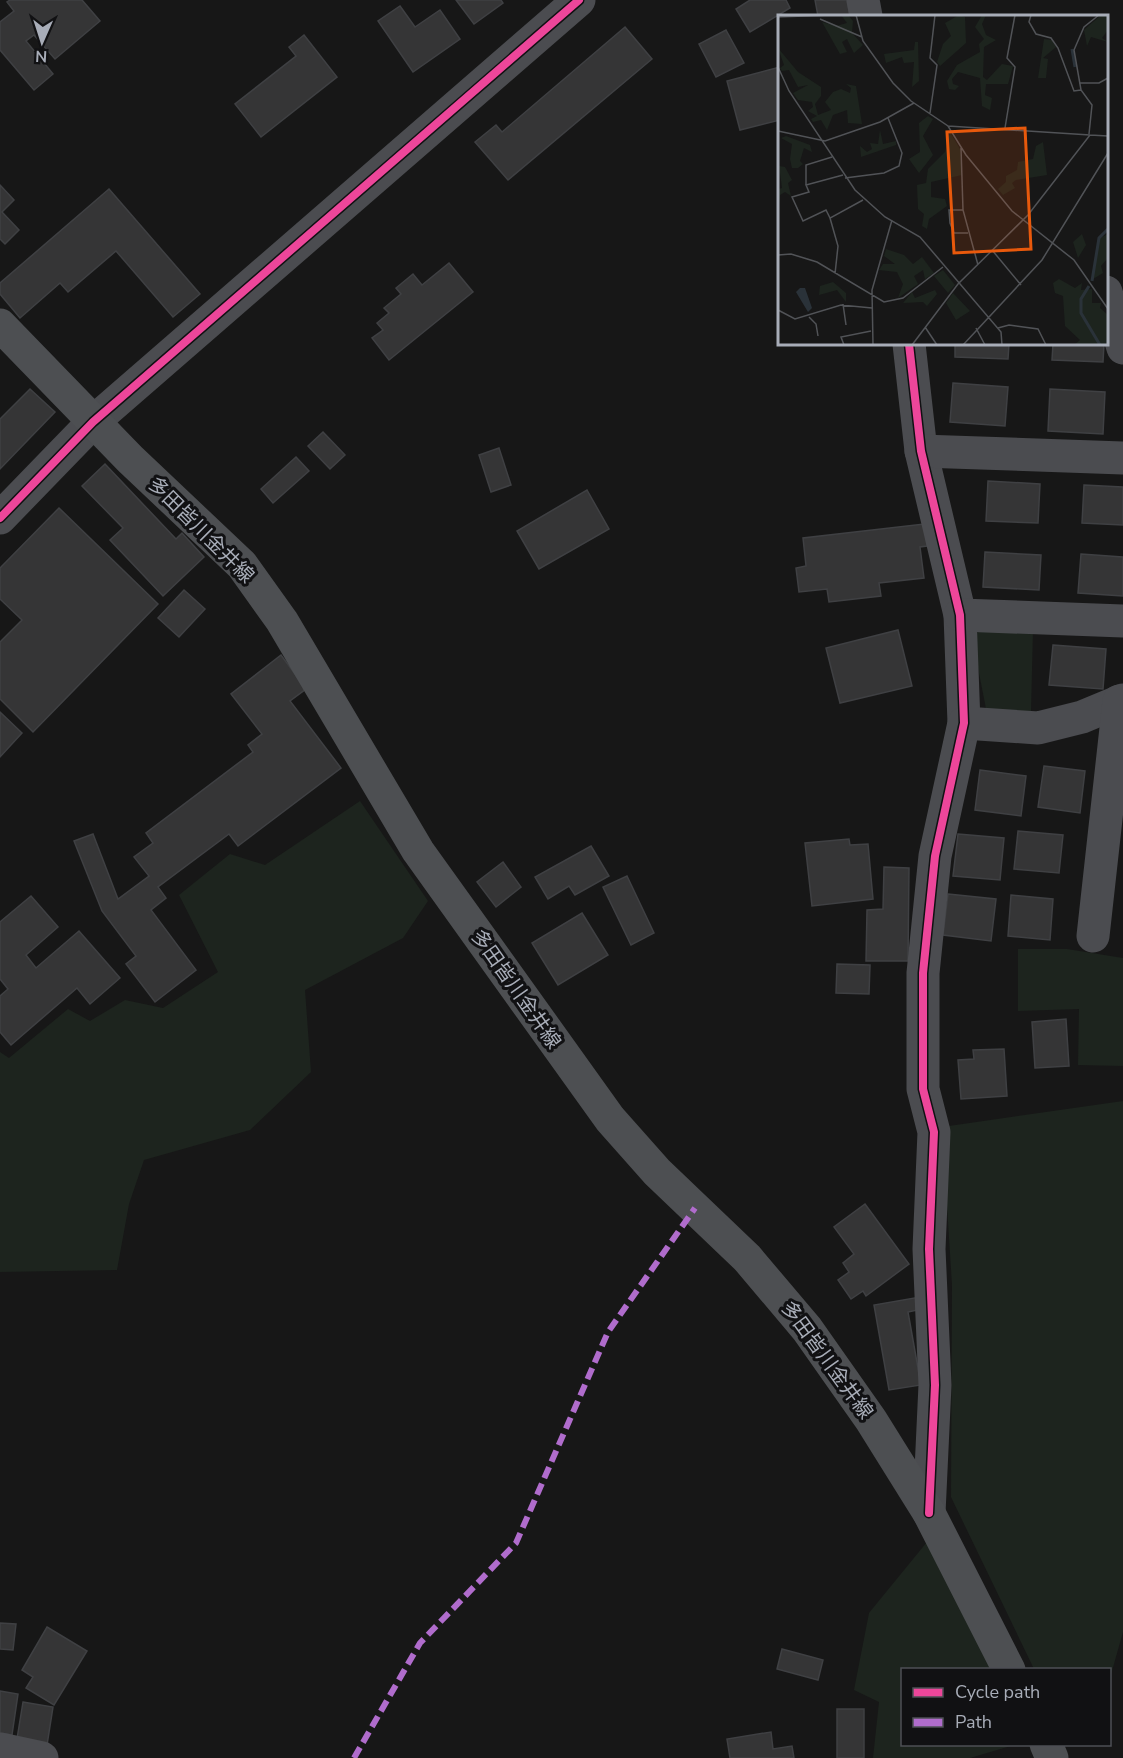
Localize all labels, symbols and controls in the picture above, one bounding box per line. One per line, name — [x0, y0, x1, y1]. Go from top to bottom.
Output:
north arrow — [12, 12, 72, 72]
inset map — [778, 15, 1108, 345]
text: N — [35, 45, 48, 67]
street label: 多田皆川金井線 — [142, 471, 260, 589]
street label: 多田皆川金井線 — [465, 924, 567, 1054]
street label: 多田皆川金井線 — [775, 1295, 879, 1425]
legend — [901, 1668, 1111, 1746]
text: Cycle path — [955, 1680, 1040, 1704]
text: Path — [955, 1710, 992, 1734]

